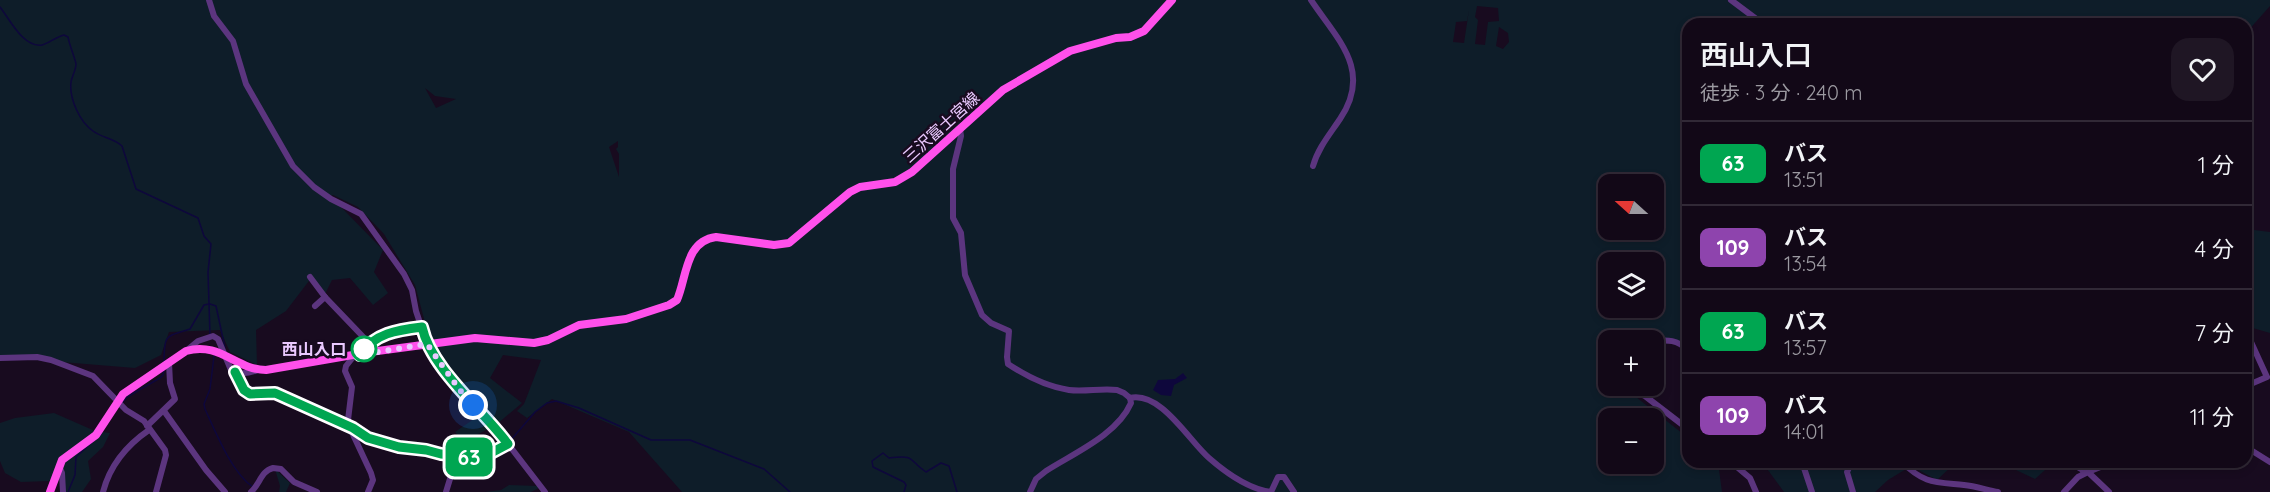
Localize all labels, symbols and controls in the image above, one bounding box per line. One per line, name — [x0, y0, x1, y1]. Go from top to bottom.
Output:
text: 西山入口 — [1700, 37, 1812, 72]
button: heart — [2171, 38, 2234, 101]
text: 徒歩 · 3 分 · 240 m — [1700, 80, 1863, 105]
street label: 三沢富士宮線 — [899, 87, 983, 167]
text: バス — [1784, 139, 1828, 167]
text: 63 — [1722, 150, 1744, 176]
text: 1 分 — [2198, 151, 2234, 179]
text: 13:51 — [1784, 167, 1824, 192]
north arrow — [1598, 174, 1664, 240]
map controls — [1598, 174, 1664, 474]
text: バス — [1784, 223, 1828, 251]
text: 109 — [1717, 234, 1750, 260]
text: 4 分 — [2194, 235, 2234, 263]
text: 13:54 — [1784, 251, 1827, 276]
button: layers — [1598, 252, 1664, 318]
text: バス — [1784, 307, 1828, 335]
text: 63 — [1722, 318, 1744, 344]
text: 7 分 — [2195, 319, 2234, 347]
button: + — [1598, 330, 1664, 396]
text: 13:57 — [1784, 335, 1827, 360]
marker: 西山入口 — [351, 336, 377, 362]
place label: 西山入口 — [282, 339, 346, 359]
your location — [458, 390, 488, 420]
text: バス — [1784, 391, 1828, 419]
text: 109 — [1717, 402, 1750, 428]
text: 11 分 — [2190, 403, 2234, 431]
button: − — [1598, 408, 1664, 474]
text: 14:01 — [1784, 419, 1825, 444]
line badge: 63 — [442, 438, 496, 476]
text: 63 — [458, 444, 480, 470]

